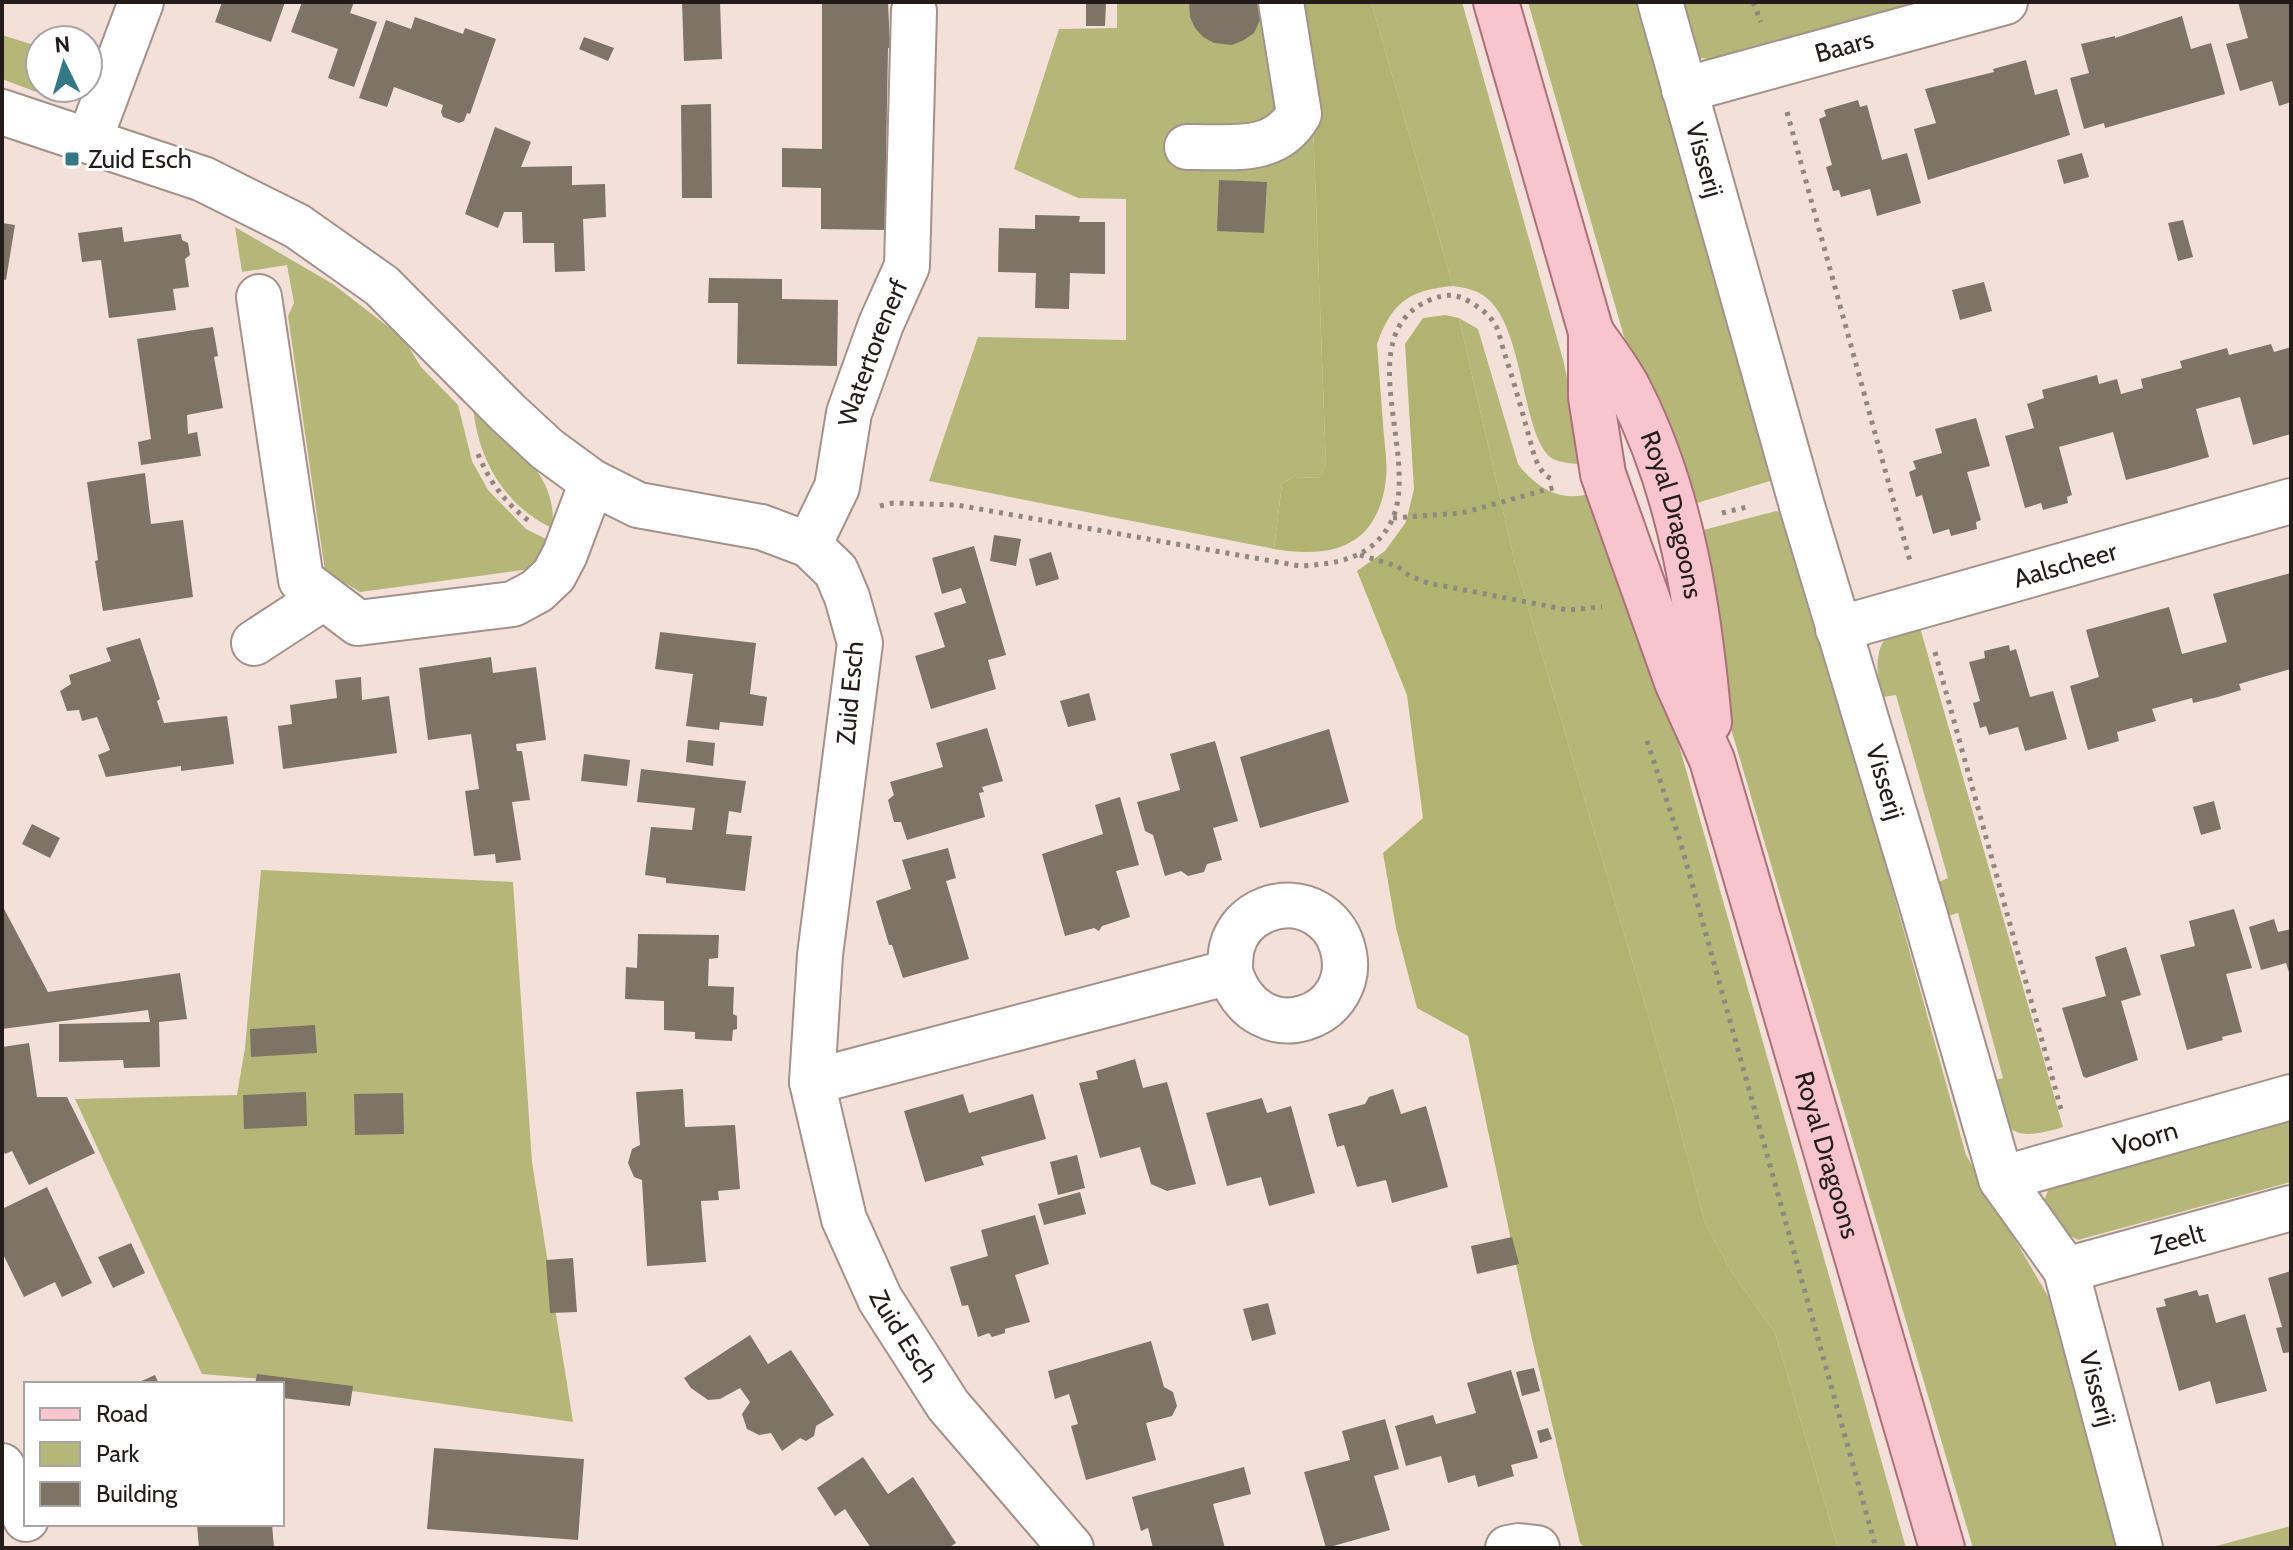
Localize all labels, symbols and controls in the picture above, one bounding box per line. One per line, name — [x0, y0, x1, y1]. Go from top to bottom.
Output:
street label: Baars — [1811, 23, 1877, 69]
north arrow — [24, 24, 104, 104]
text: N — [53, 30, 71, 59]
street label: Visserij — [1679, 119, 1730, 201]
place label: Zuid Esch — [88, 143, 192, 175]
marker: Zuid Esch — [63, 150, 81, 168]
street label: Watertorenerf — [831, 274, 915, 428]
street label: Royal Dragoons — [1634, 426, 1710, 601]
street label: Aalscheer — [2010, 535, 2121, 595]
street label: Zuid Esch — [830, 640, 870, 746]
street label: Visserij — [1859, 741, 1911, 823]
street label: Royal Dragoons — [1788, 1067, 1867, 1243]
street label: Voorn — [2109, 1114, 2181, 1163]
street label: Zeelt — [2147, 1216, 2209, 1262]
street label: Zuid Esch — [862, 1285, 945, 1388]
street label: Visserij — [2072, 1347, 2123, 1430]
legend — [24, 1382, 284, 1526]
text: Road — [96, 1399, 148, 1428]
text: Park — [96, 1439, 139, 1468]
text: Building — [96, 1479, 178, 1508]

